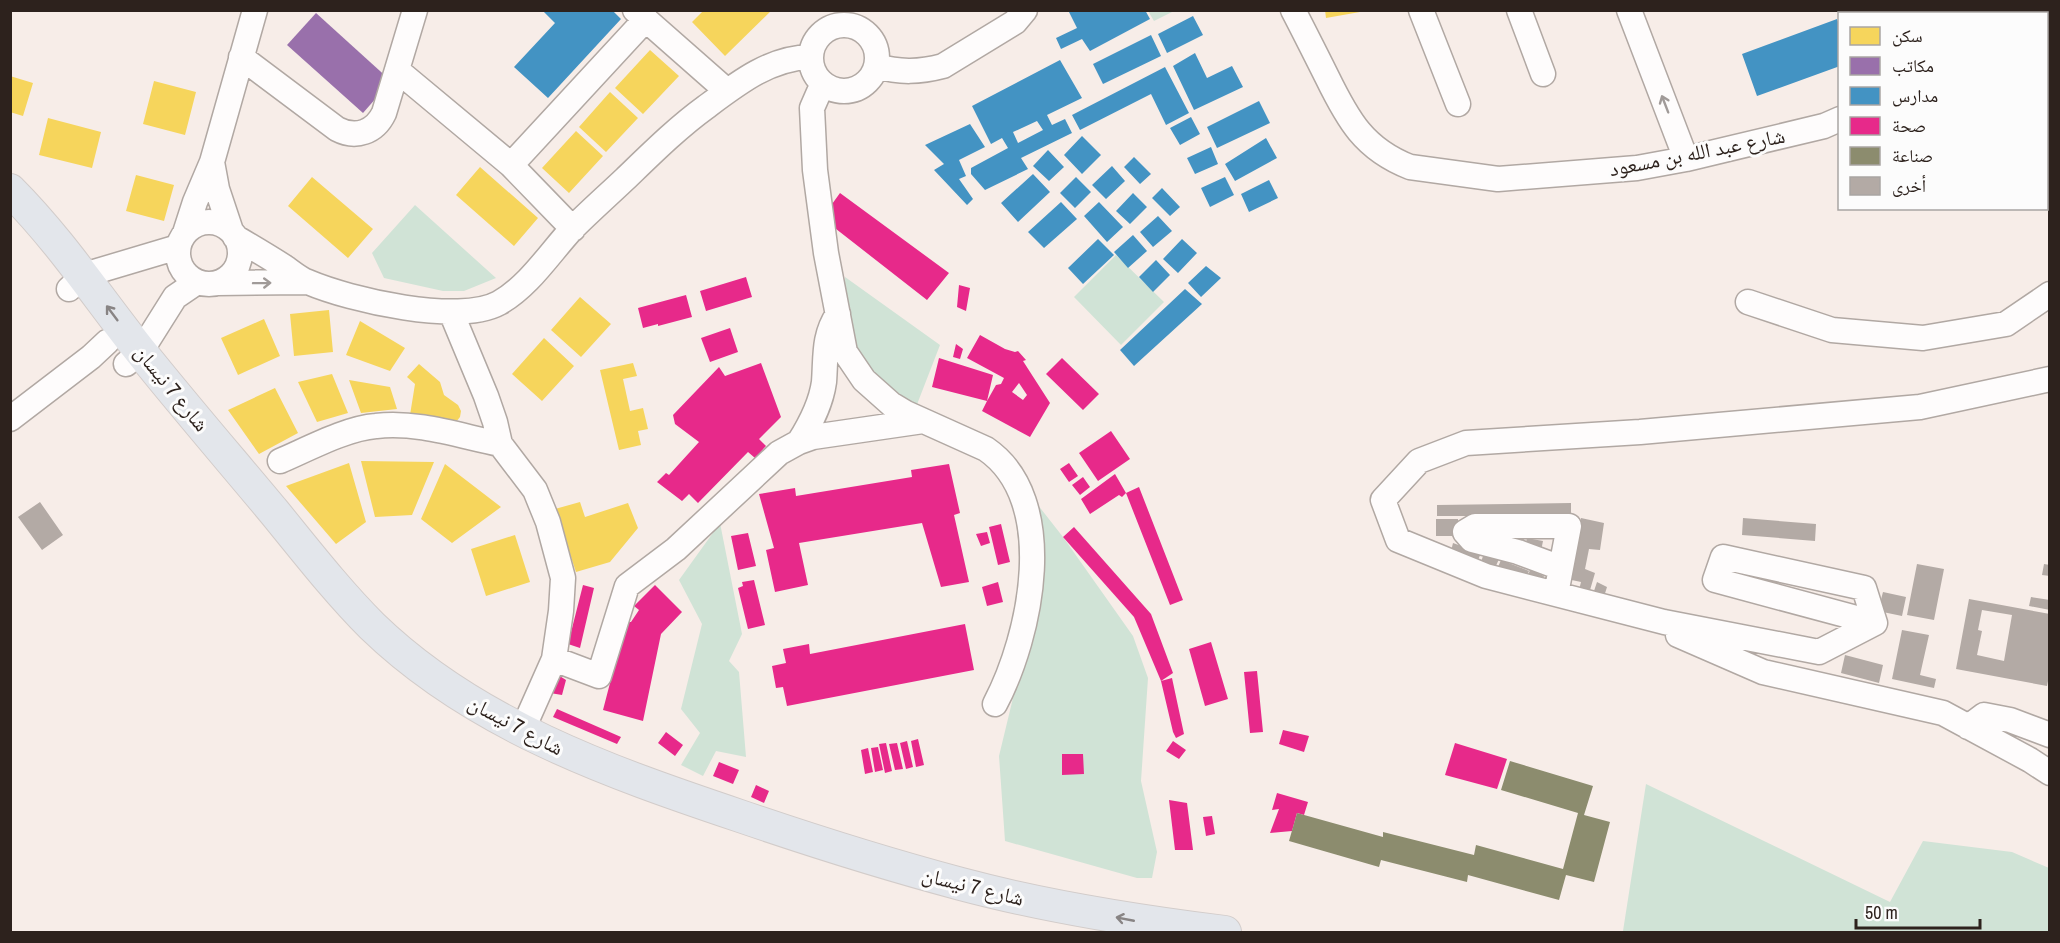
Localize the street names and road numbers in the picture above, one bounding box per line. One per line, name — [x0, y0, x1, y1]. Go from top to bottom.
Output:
street label: شارع عبد الله بن مسعود — [1607, 121, 1787, 183]
street label: شارع 7 نيسان — [128, 338, 216, 438]
street label: شارع 7 نيسان — [463, 688, 569, 762]
street label: شارع 7 نيسان — [919, 859, 1027, 913]

